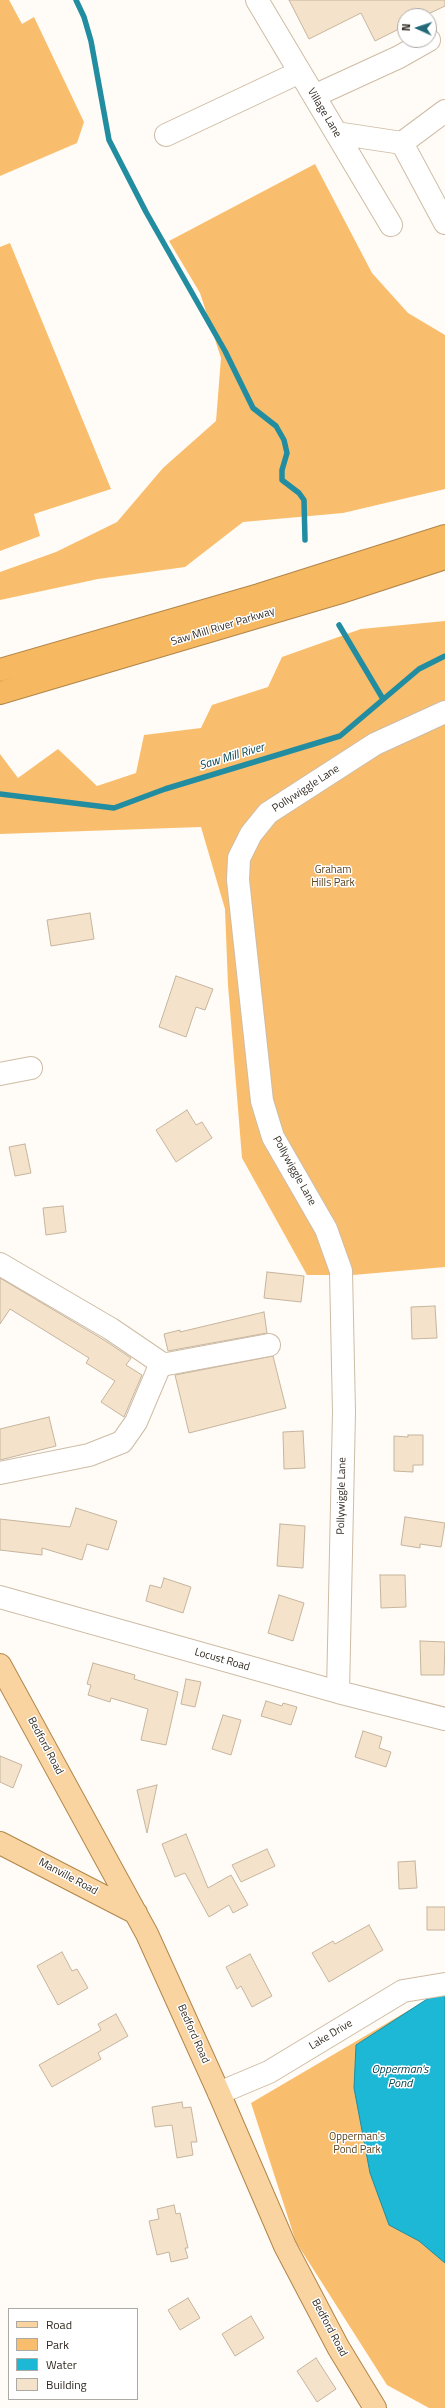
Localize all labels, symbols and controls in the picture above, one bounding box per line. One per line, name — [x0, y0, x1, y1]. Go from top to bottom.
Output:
north arrow — [397, 8, 437, 48]
text: N — [398, 23, 414, 32]
street label: Village Lane — [304, 86, 344, 140]
street label: Saw Mill River Parkway — [170, 605, 276, 649]
water label: Saw Mill River — [198, 740, 266, 774]
street label: Pollywiggle Lane — [270, 762, 342, 816]
park label: Graham Hills Park — [311, 863, 355, 889]
street label: Pollywiggle Lane — [269, 1134, 319, 1208]
street label: Pollywiggle Lane — [335, 1457, 349, 1535]
street label: Locust Road — [193, 1646, 251, 1674]
street label: Bedford Road — [24, 1715, 66, 1777]
street label: Manville Road — [36, 1856, 100, 1898]
street label: Bedford Road — [174, 2002, 212, 2066]
street label: Lake Drive — [307, 2017, 355, 2053]
water label: Opperman's Pond — [372, 2063, 428, 2091]
park label: Opperman's Pond Park — [329, 2130, 385, 2156]
street label: Bedford Road — [308, 2297, 350, 2359]
legend — [8, 2308, 138, 2400]
text: Road — [46, 2315, 72, 2334]
text: Park — [46, 2335, 69, 2354]
text: Water — [46, 2355, 77, 2374]
text: Building — [46, 2375, 87, 2394]

